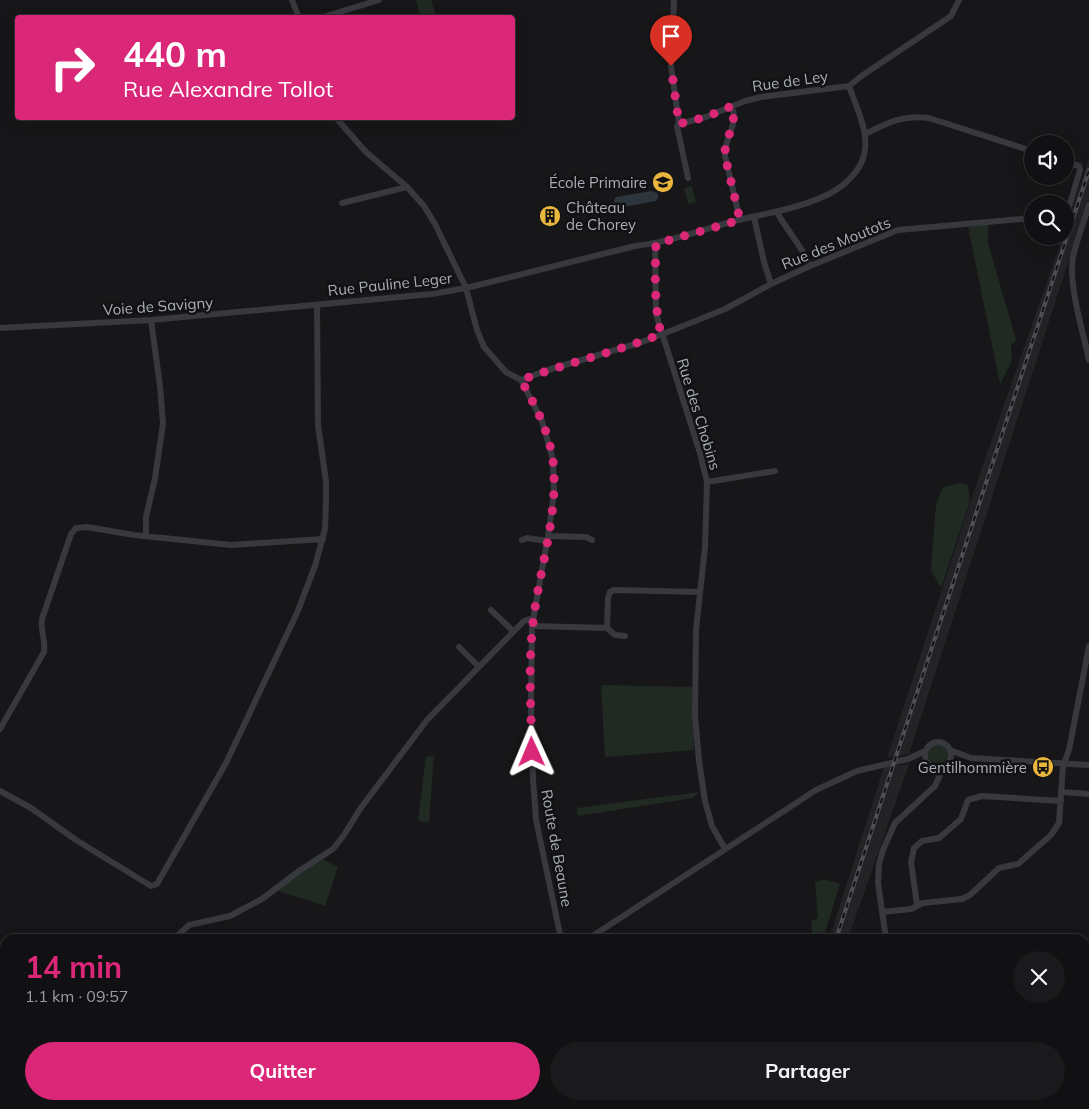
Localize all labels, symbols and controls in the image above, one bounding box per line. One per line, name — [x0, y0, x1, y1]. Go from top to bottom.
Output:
pin — [650, 15, 692, 66]
icon: arrive — [657, 22, 685, 50]
text: 440 m — [123, 32, 227, 76]
icon: right — [40, 35, 105, 100]
street label: Rue de Ley — [751, 66, 829, 96]
text: Rue Alexandre Tollot — [123, 75, 333, 103]
map controls — [1024, 135, 1074, 245]
button: sound — [1024, 135, 1074, 185]
school or university icon: École Primaire — [651, 170, 675, 194]
place label: École Primaire — [549, 173, 647, 192]
button: search — [1024, 195, 1074, 245]
place label: Château de Chorey — [566, 198, 636, 234]
building icon: Château de Chorey — [538, 204, 562, 228]
street label: Rue des Moutots — [779, 212, 893, 274]
street label: Rue Pauline Leger — [327, 268, 454, 300]
street label: Voie de Savigny — [102, 293, 214, 319]
street label: Rue des Chobins — [673, 356, 725, 472]
position arrow — [505, 725, 557, 777]
bus stop icon: Gentilhommière — [1031, 755, 1055, 779]
place label: Gentilhommière — [918, 758, 1027, 777]
street label: Route de Beaune — [537, 788, 577, 908]
text: 14 min — [25, 948, 122, 986]
button: close — [1013, 951, 1065, 1003]
text: 1.1 km · 09:57 — [25, 986, 128, 1006]
button: Quitter — [25, 1042, 540, 1100]
button: Partager — [550, 1042, 1065, 1100]

